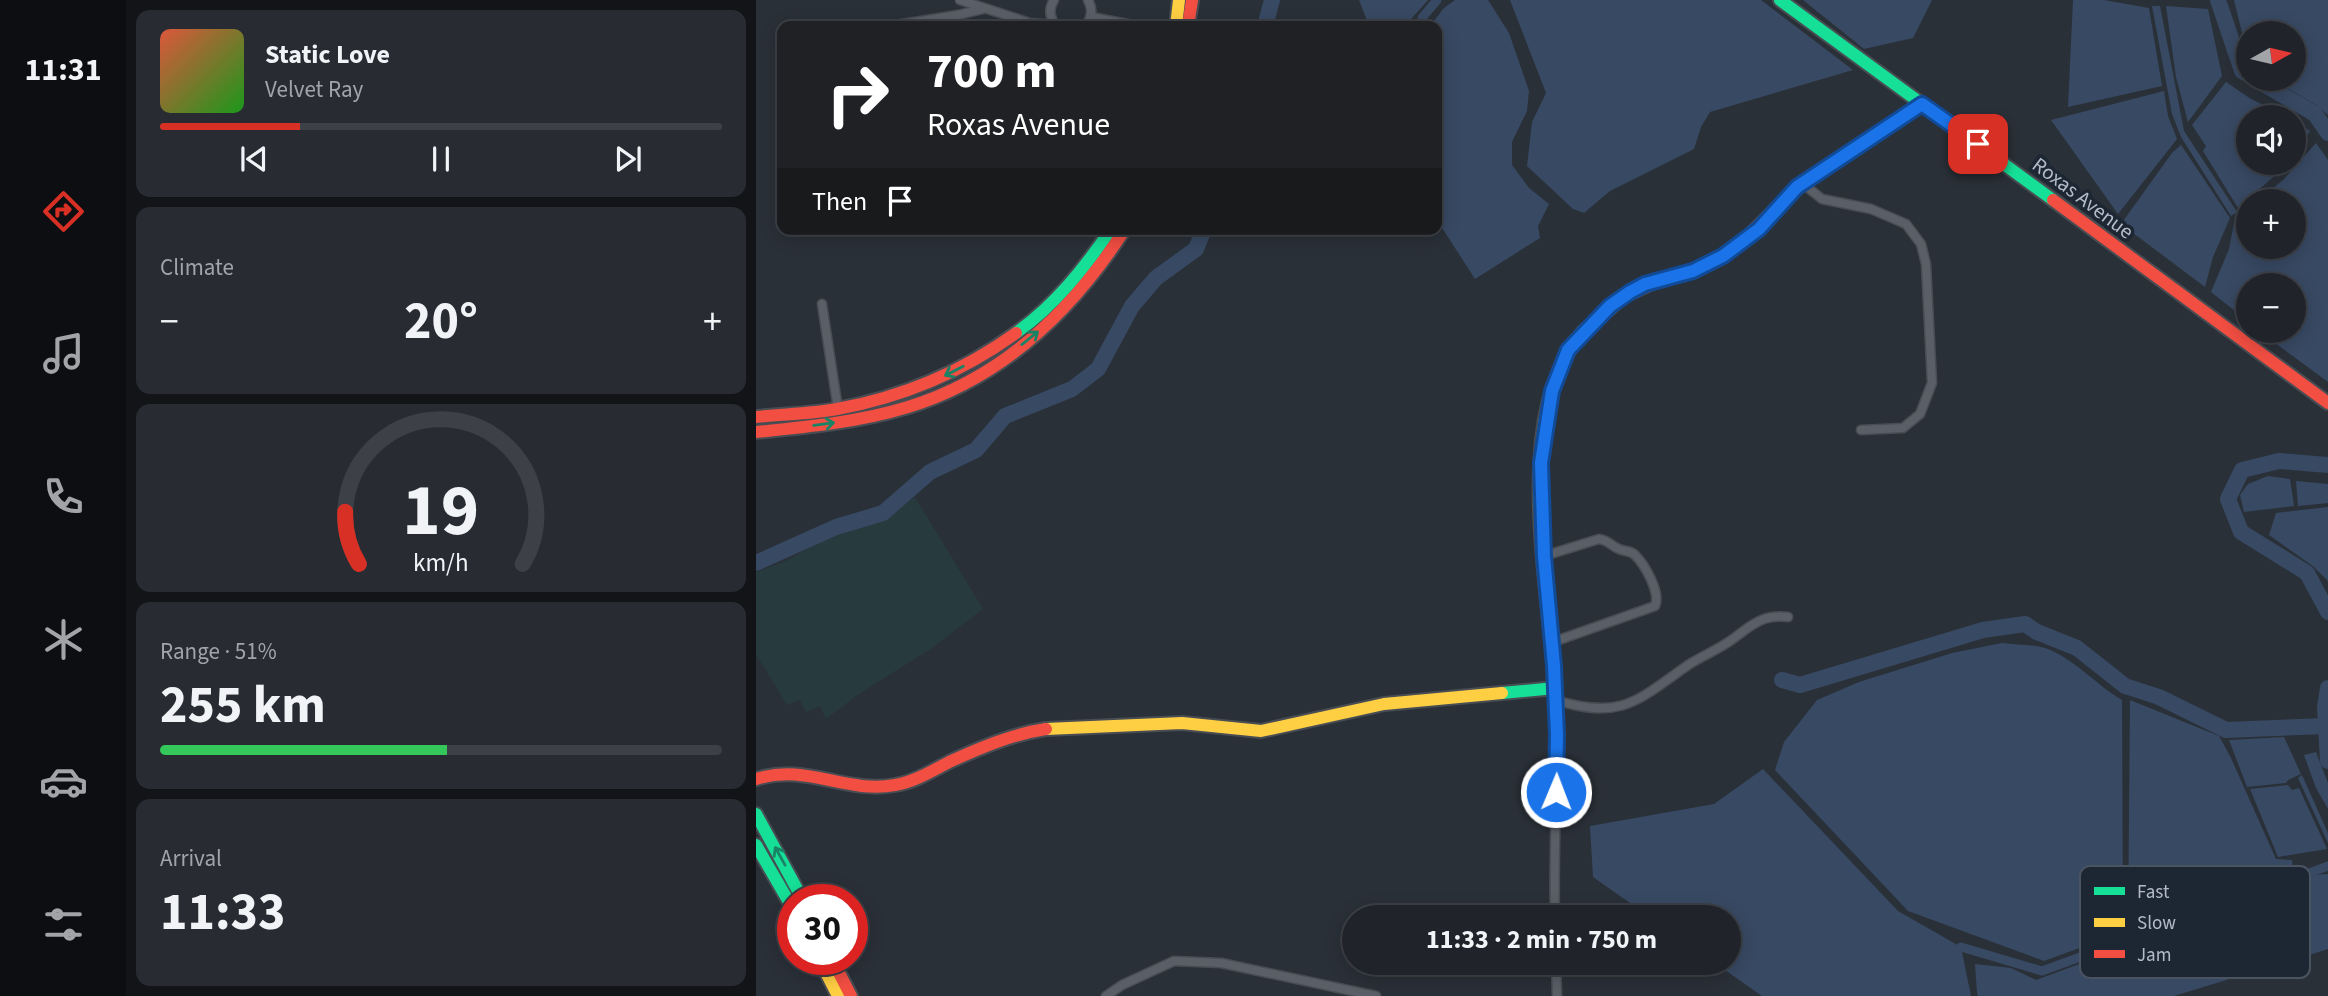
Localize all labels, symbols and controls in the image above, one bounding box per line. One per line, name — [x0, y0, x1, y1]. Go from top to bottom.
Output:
north arrow — [2236, 21, 2306, 91]
map controls — [2236, 21, 2306, 343]
text: Static Love — [265, 36, 390, 73]
text: 700 m — [927, 37, 1056, 107]
text: 11:31 — [24, 47, 102, 93]
icon: right — [812, 49, 903, 140]
text: Velvet Ray — [265, 73, 363, 106]
text: Roxas Avenue — [927, 102, 1110, 148]
button: sound — [2236, 105, 2306, 175]
pin — [1948, 114, 2008, 174]
icon: arrive — [1959, 125, 1997, 163]
icon: previous — [235, 140, 273, 178]
icon: pause — [422, 140, 460, 178]
icon: next — [609, 140, 647, 178]
street label: Roxas Avenue — [2026, 150, 2140, 246]
icon: arrive — [881, 182, 919, 220]
text: Then — [812, 183, 867, 220]
icon: directions — [39, 187, 88, 236]
button: + — [2236, 189, 2306, 259]
text: Climate — [160, 251, 234, 284]
button: − — [2236, 273, 2306, 343]
text: 20° — [404, 285, 478, 359]
text: − — [160, 295, 179, 349]
text: + — [703, 295, 722, 349]
icon: music — [39, 329, 88, 378]
one-way arrow — [1021, 330, 1039, 346]
one-way arrow — [944, 365, 965, 379]
one-way arrow — [812, 418, 835, 431]
text: 19 — [403, 459, 479, 563]
icon: phone — [39, 472, 88, 521]
text: km/h — [413, 545, 469, 581]
icon: climate — [39, 615, 88, 664]
text: Range · 51% — [160, 635, 277, 668]
text: 255 km — [160, 669, 326, 743]
position arrow — [1519, 755, 1593, 829]
icon: car — [39, 757, 88, 806]
text: Arrival — [160, 842, 222, 875]
one-way arrow — [773, 847, 787, 867]
legend — [2080, 866, 2310, 978]
text: 11:33 — [160, 876, 285, 950]
text: Fast — [2137, 879, 2170, 906]
speed limit sign: 30 — [777, 884, 868, 975]
icon: filters — [39, 900, 88, 949]
text: Slow — [2137, 910, 2176, 937]
text: 11:33 · 2 min · 750 m — [1426, 921, 1657, 958]
text: Jam — [2137, 942, 2171, 969]

